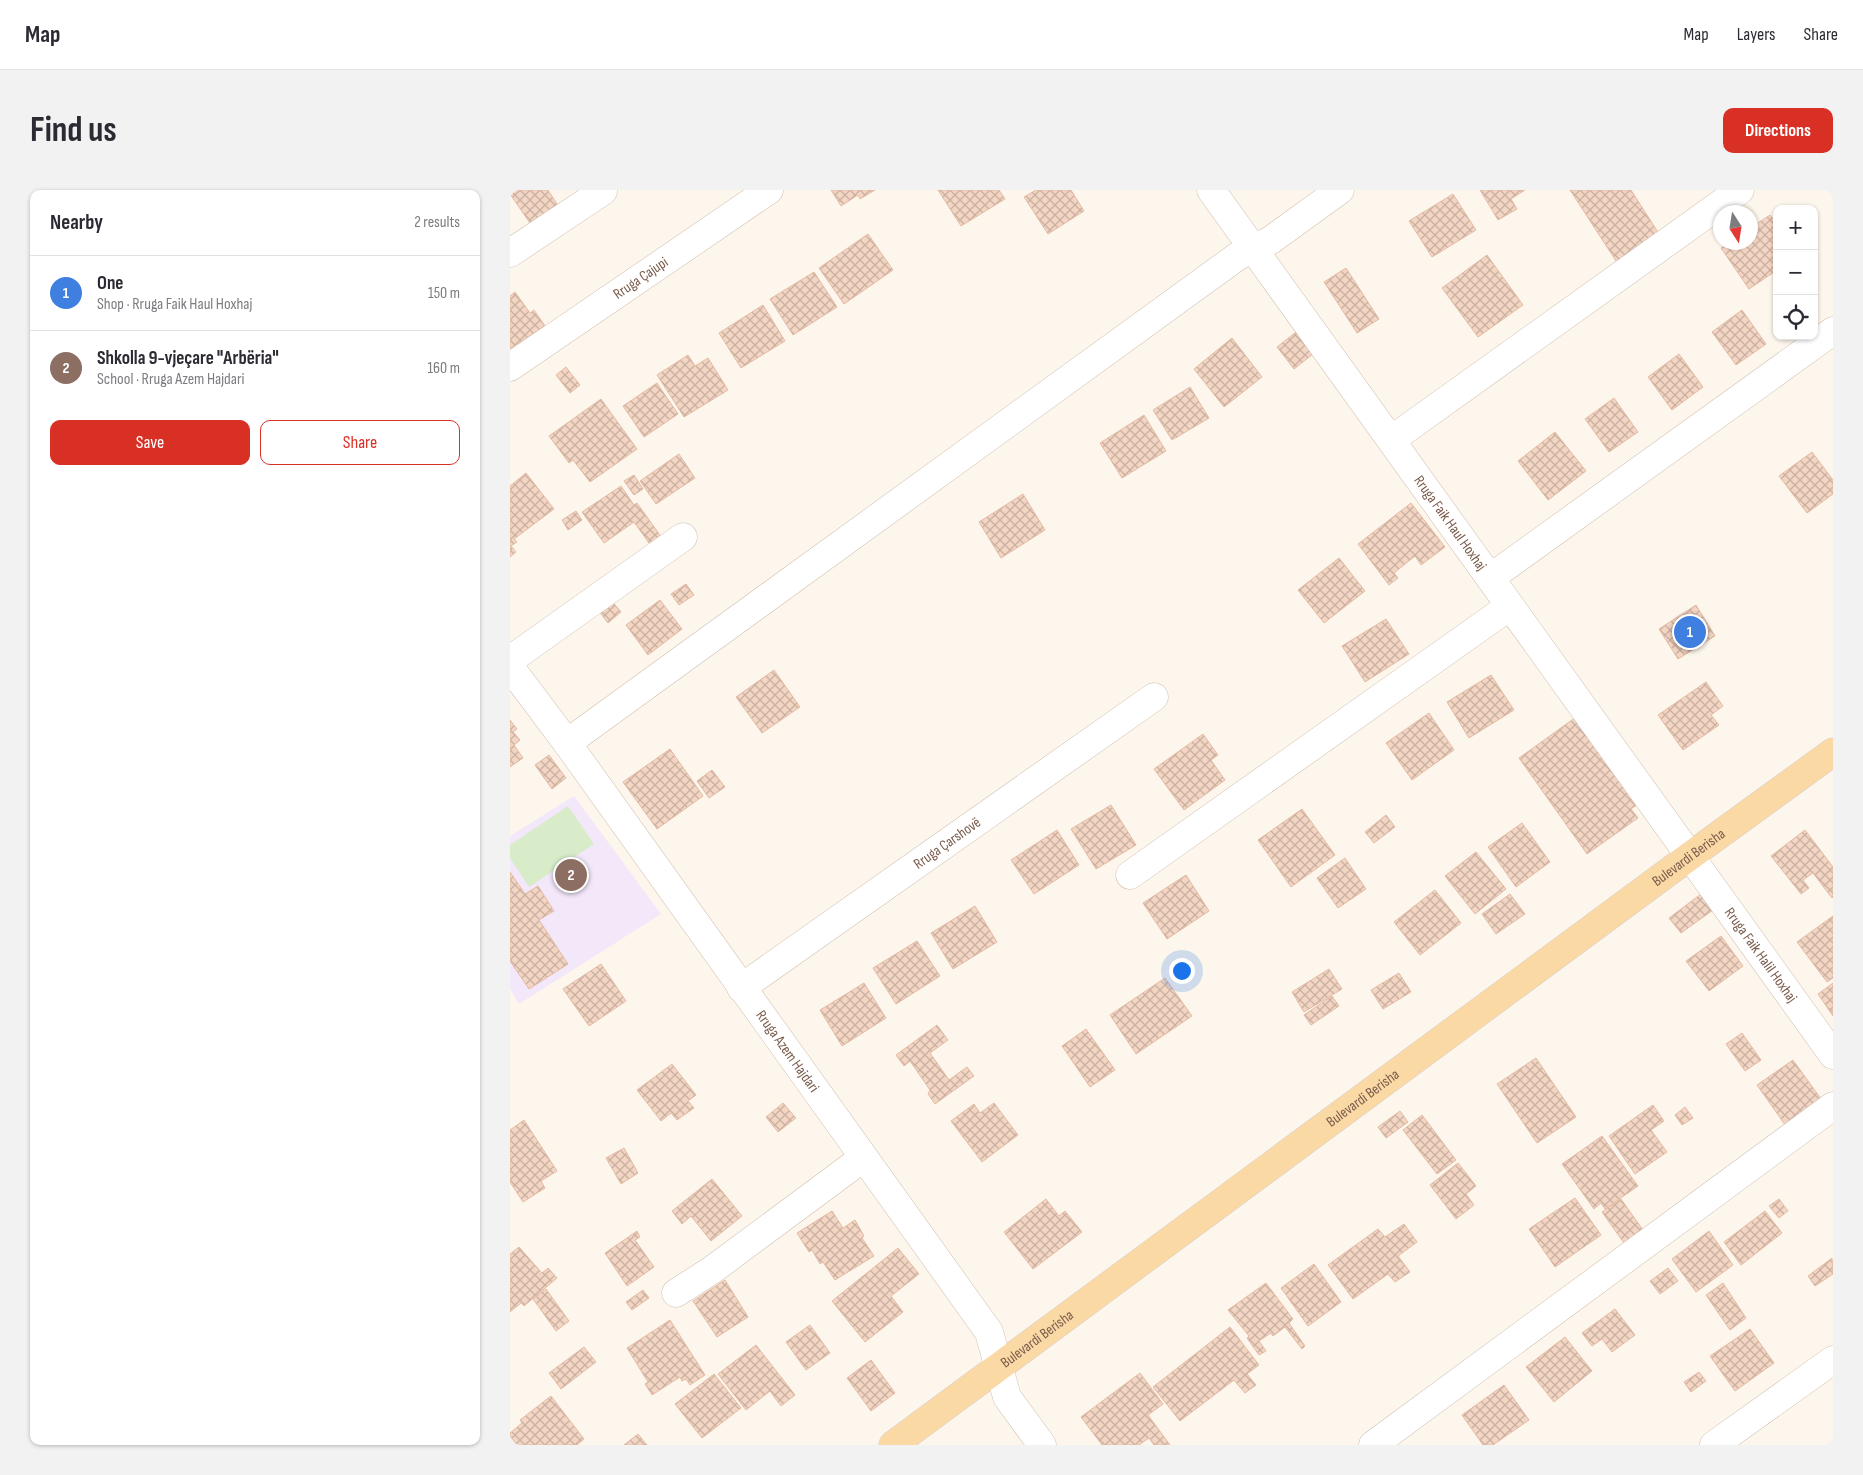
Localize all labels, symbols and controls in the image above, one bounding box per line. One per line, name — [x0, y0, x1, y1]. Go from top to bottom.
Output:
text: Map — [25, 20, 60, 49]
text: Map — [1684, 24, 1709, 45]
text: Layers — [1737, 24, 1776, 45]
text: Share — [1804, 24, 1838, 45]
button: Directions — [1723, 108, 1833, 153]
text: Find us — [30, 109, 117, 152]
north arrow — [1713, 205, 1758, 250]
map controls — [1773, 205, 1818, 340]
button: + — [1773, 205, 1818, 250]
text: Nearby — [50, 210, 103, 235]
text: 2 results — [414, 213, 460, 232]
button: − — [1773, 250, 1818, 295]
street label: Rruga Çajupi — [610, 253, 672, 304]
text: One — [97, 272, 123, 295]
text: 1 — [63, 284, 69, 303]
text: 150 m — [428, 284, 460, 303]
text: Shop · Rruga Faik Haul Hoxhaj — [97, 295, 252, 314]
button: locate — [1773, 295, 1818, 340]
text: Shkolla 9-vjeçare "Arbëria" — [97, 347, 279, 370]
text: 2 — [62, 359, 70, 378]
text: 160 m — [427, 359, 460, 378]
text: School · Rruga Azem Hajdari — [97, 370, 244, 389]
button: Save — [50, 420, 250, 465]
button: Share — [260, 420, 460, 465]
street label: Rruga Faik Haul Hoxhaj — [1409, 472, 1491, 575]
pin: 1 — [1674, 613, 1706, 651]
street label: Rruga Çarshovë — [910, 813, 985, 874]
street label: Bulevardi Berisha — [1648, 824, 1729, 891]
pin: 2 — [555, 856, 587, 894]
street label: Rruga Faik Halil Hoxhaj — [1720, 904, 1801, 1007]
your location — [1169, 958, 1195, 984]
street label: Rruga Azem Hajdari — [751, 1007, 823, 1096]
street label: Bulevardi Berisha — [1323, 1065, 1403, 1132]
street label: Bulevardi Berisha — [997, 1306, 1078, 1372]

